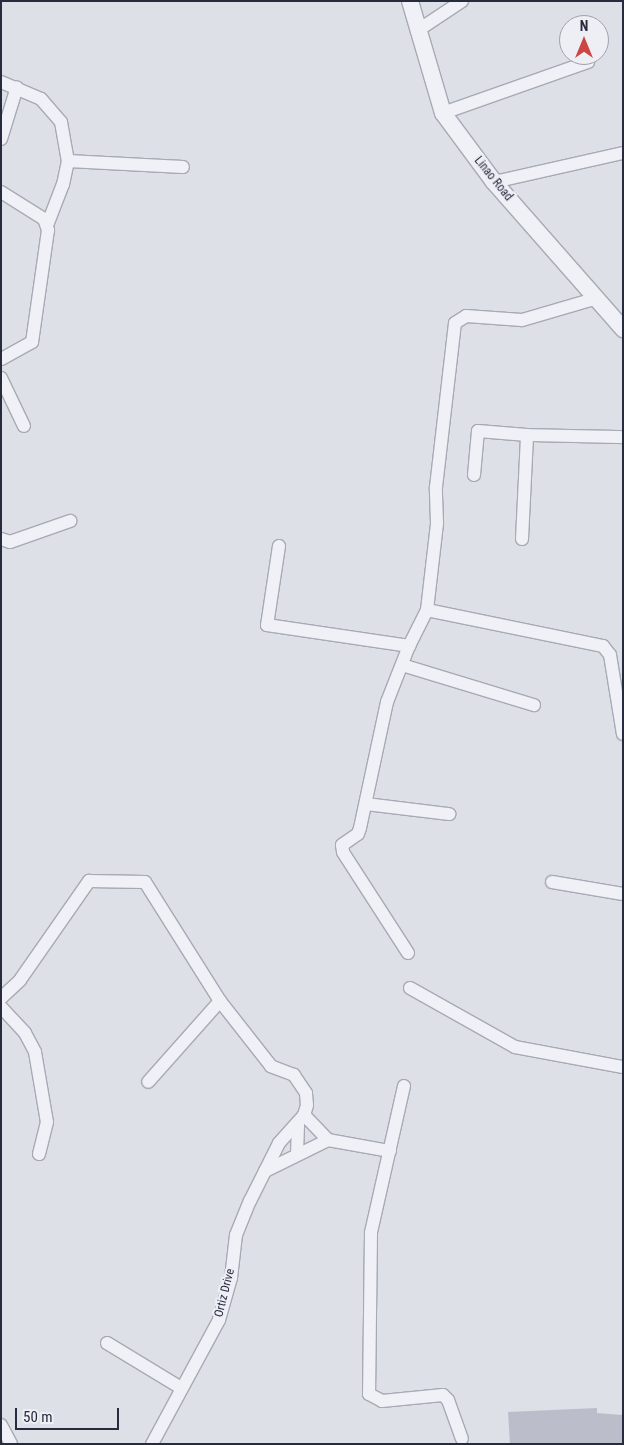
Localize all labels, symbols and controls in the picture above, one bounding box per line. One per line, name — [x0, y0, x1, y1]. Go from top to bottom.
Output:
north arrow — [559, 15, 609, 65]
text: N — [580, 18, 588, 34]
street label: Linao Road — [471, 154, 515, 204]
street label: Ortiz Drive — [212, 1267, 238, 1319]
scale bar — [18, 1398, 121, 1430]
text: 50 m — [23, 1408, 53, 1426]

